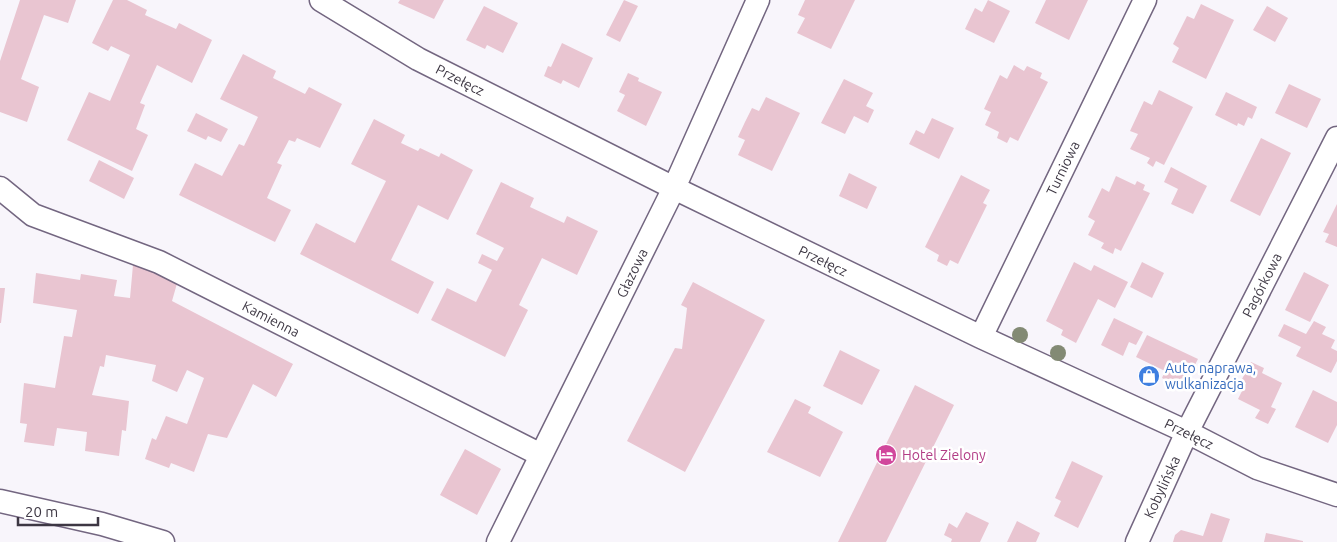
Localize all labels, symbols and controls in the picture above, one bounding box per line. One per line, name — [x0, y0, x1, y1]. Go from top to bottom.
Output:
street label: Przełęcz — [433, 61, 487, 99]
street label: Turniowa — [1043, 138, 1083, 198]
street label: Przełęcz — [796, 242, 850, 280]
street label: Głazowa — [613, 246, 651, 300]
street label: Pagórkowa — [1239, 250, 1285, 320]
street label: Kamienna — [240, 298, 302, 340]
place label: Auto naprawa, wulkanizacja — [1165, 360, 1256, 392]
shop icon: Auto naprawa, wulkanizacja — [1137, 364, 1161, 388]
street label: Przełęcz — [1162, 415, 1216, 453]
hotel icon: Hotel Zielony — [874, 443, 898, 467]
place label: Hotel Zielony — [902, 447, 986, 463]
street label: Kobylińska — [1141, 453, 1183, 521]
scale bar — [18, 494, 98, 526]
text: 20 m — [25, 503, 58, 520]

